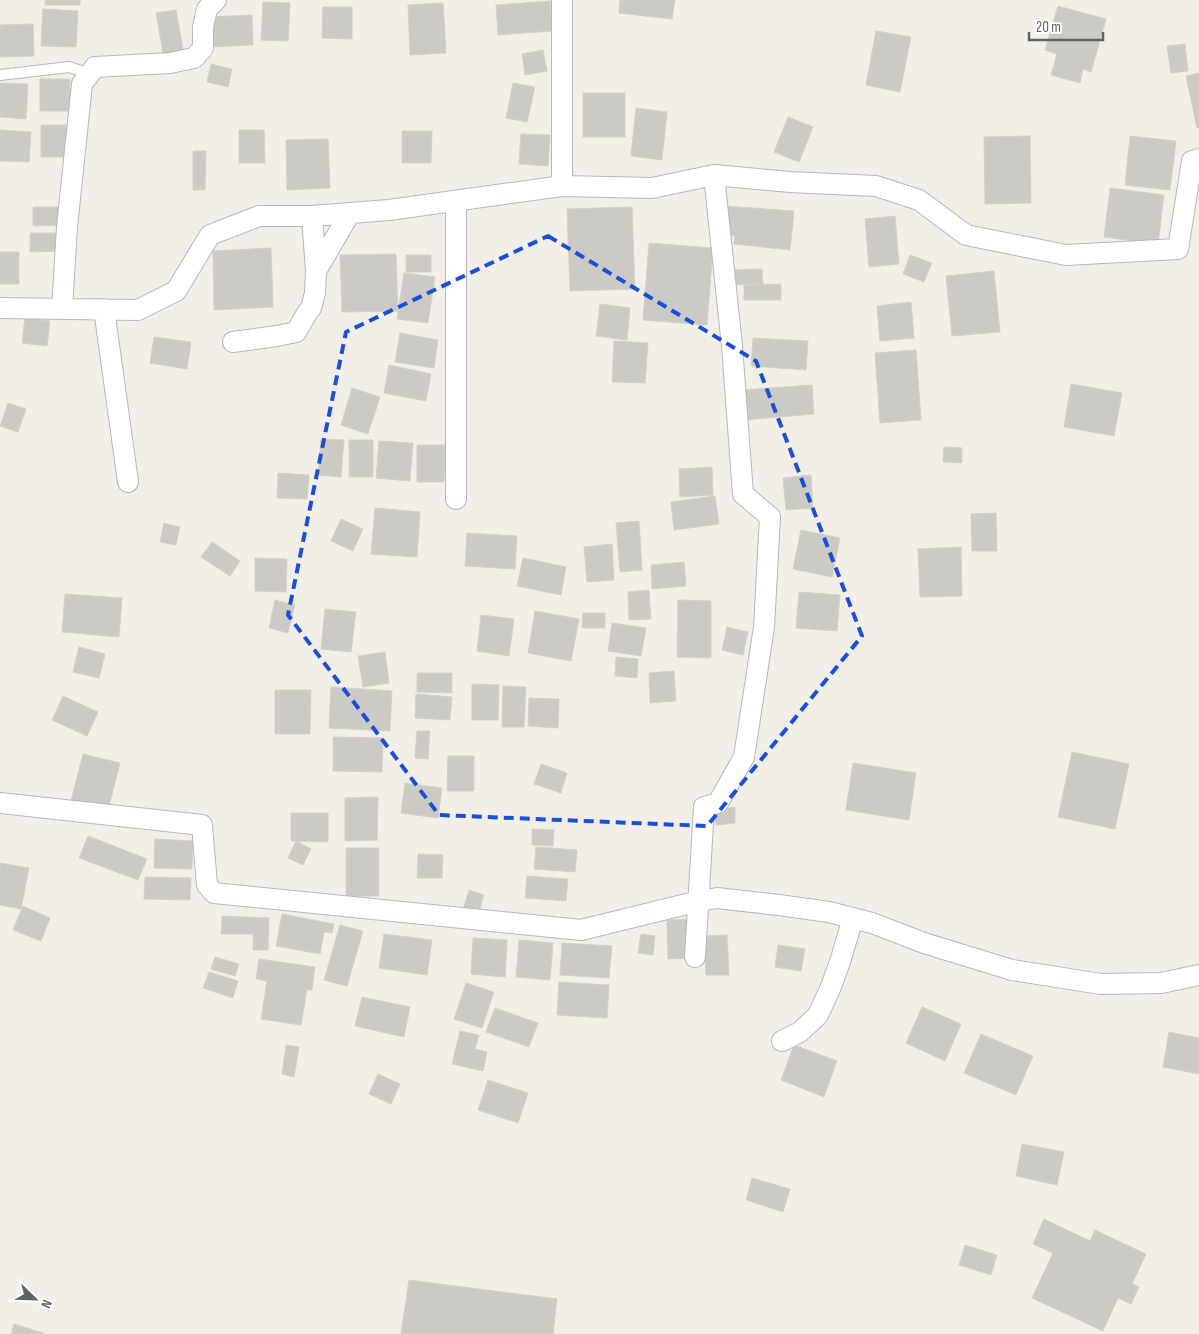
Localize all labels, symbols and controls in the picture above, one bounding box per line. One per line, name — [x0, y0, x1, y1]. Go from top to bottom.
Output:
scale bar — [1029, 10, 1103, 42]
text: 20 m — [1036, 18, 1061, 37]
north arrow — [10, 1274, 60, 1324]
text: N — [37, 1297, 56, 1311]

